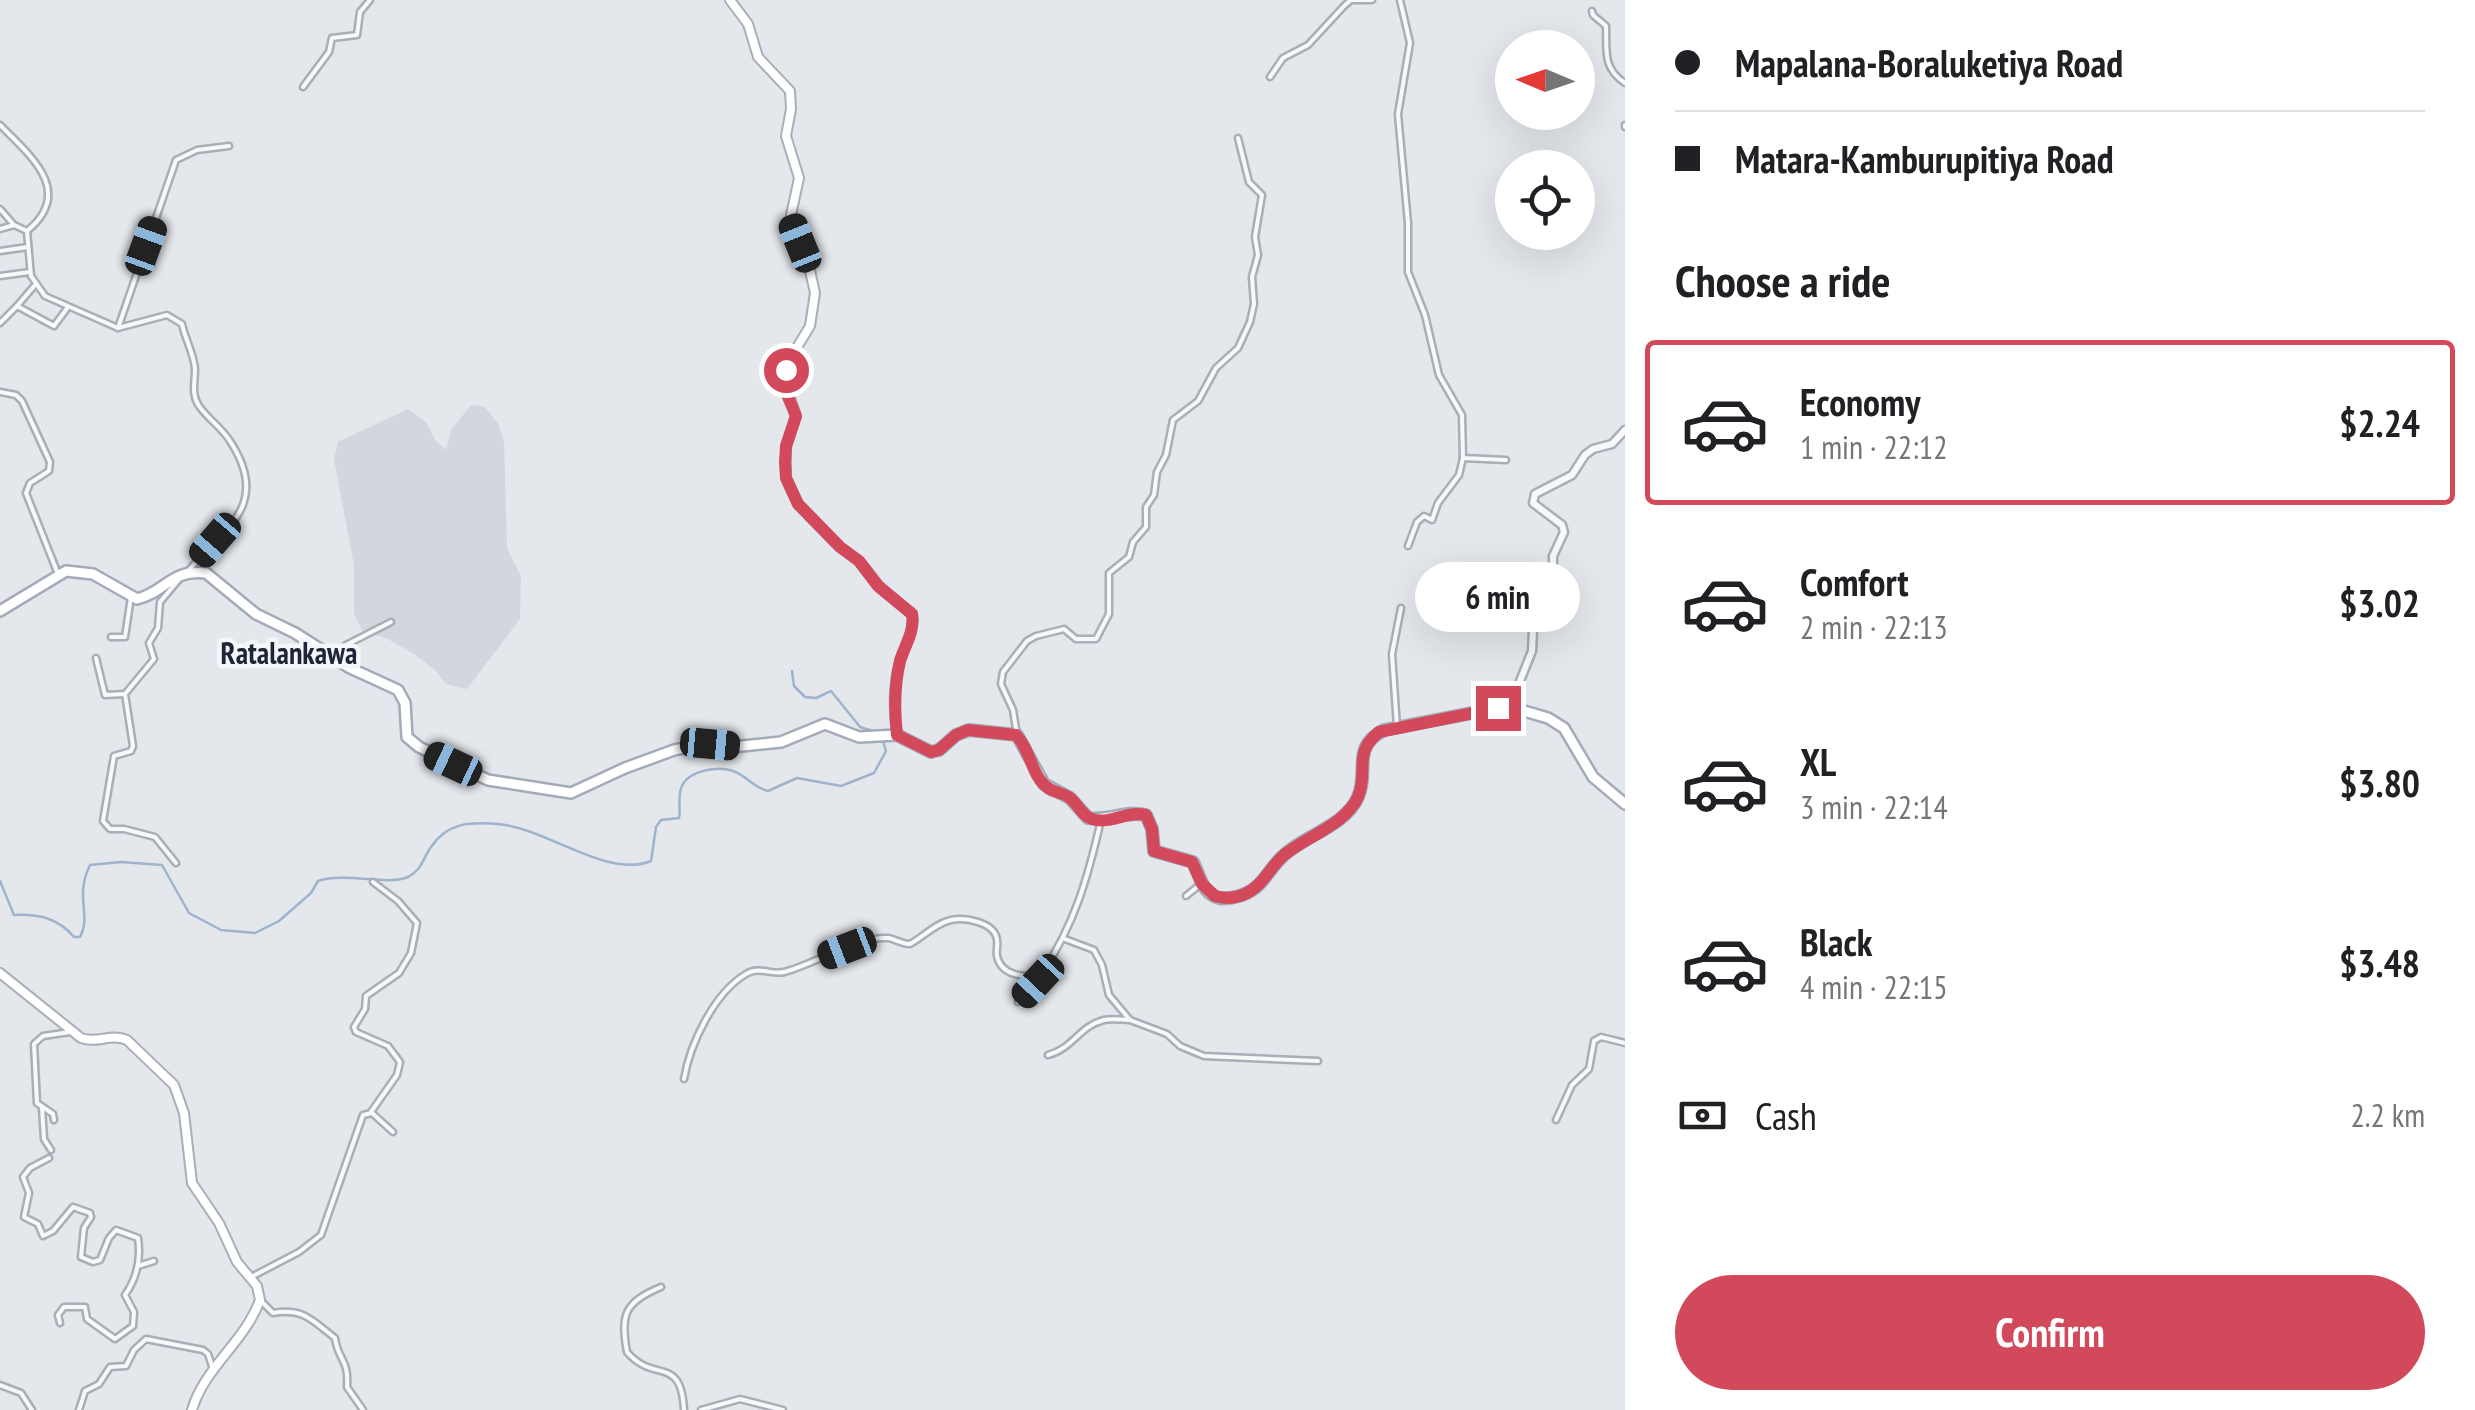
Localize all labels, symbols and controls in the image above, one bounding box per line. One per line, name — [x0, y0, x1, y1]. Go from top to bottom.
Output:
north arrow — [1495, 30, 1595, 130]
map controls — [1495, 30, 1595, 250]
text: Mapalana-Boraluketiya Road — [1735, 38, 2123, 87]
text: Matara-Kamburupitiya Road — [1735, 134, 2114, 183]
button: locate — [1495, 150, 1595, 250]
car — [775, 210, 825, 276]
car — [122, 213, 170, 279]
text: Choose a ride — [1675, 251, 1890, 309]
route start — [764, 348, 809, 393]
text: Economy — [1800, 377, 1920, 426]
icon: car — [1680, 378, 1770, 468]
text: $2.24 — [2339, 398, 2420, 447]
text: 1 min · 22:12 — [1800, 426, 1948, 468]
car — [184, 508, 246, 572]
text: Comfort — [1800, 557, 1909, 606]
icon: car — [1680, 558, 1770, 648]
callout: 6 min — [1416, 563, 1580, 633]
text: 6 min — [1465, 576, 1530, 618]
text: $3.02 — [2339, 578, 2420, 627]
text: 2 min · 22:13 — [1800, 606, 1948, 648]
district label: Ratalankawa — [221, 633, 357, 672]
route end — [1476, 686, 1521, 731]
car — [679, 726, 741, 762]
text: XL — [1800, 737, 1836, 786]
car — [419, 738, 487, 790]
icon: car — [1680, 738, 1770, 828]
text: $3.80 — [2339, 758, 2420, 807]
text: 3 min · 22:14 — [1800, 786, 1948, 828]
text: Black — [1800, 917, 1873, 966]
icon: car — [1680, 918, 1770, 1008]
car — [814, 923, 880, 973]
text: $3.48 — [2339, 938, 2420, 987]
car — [1007, 949, 1069, 1013]
text: 4 min · 22:15 — [1800, 966, 1948, 1008]
icon: cash — [1675, 1088, 1730, 1143]
text: Cash — [1755, 1091, 1817, 1140]
text: 2.2 km — [2350, 1094, 2425, 1136]
button: Confirm — [1675, 1275, 2425, 1390]

